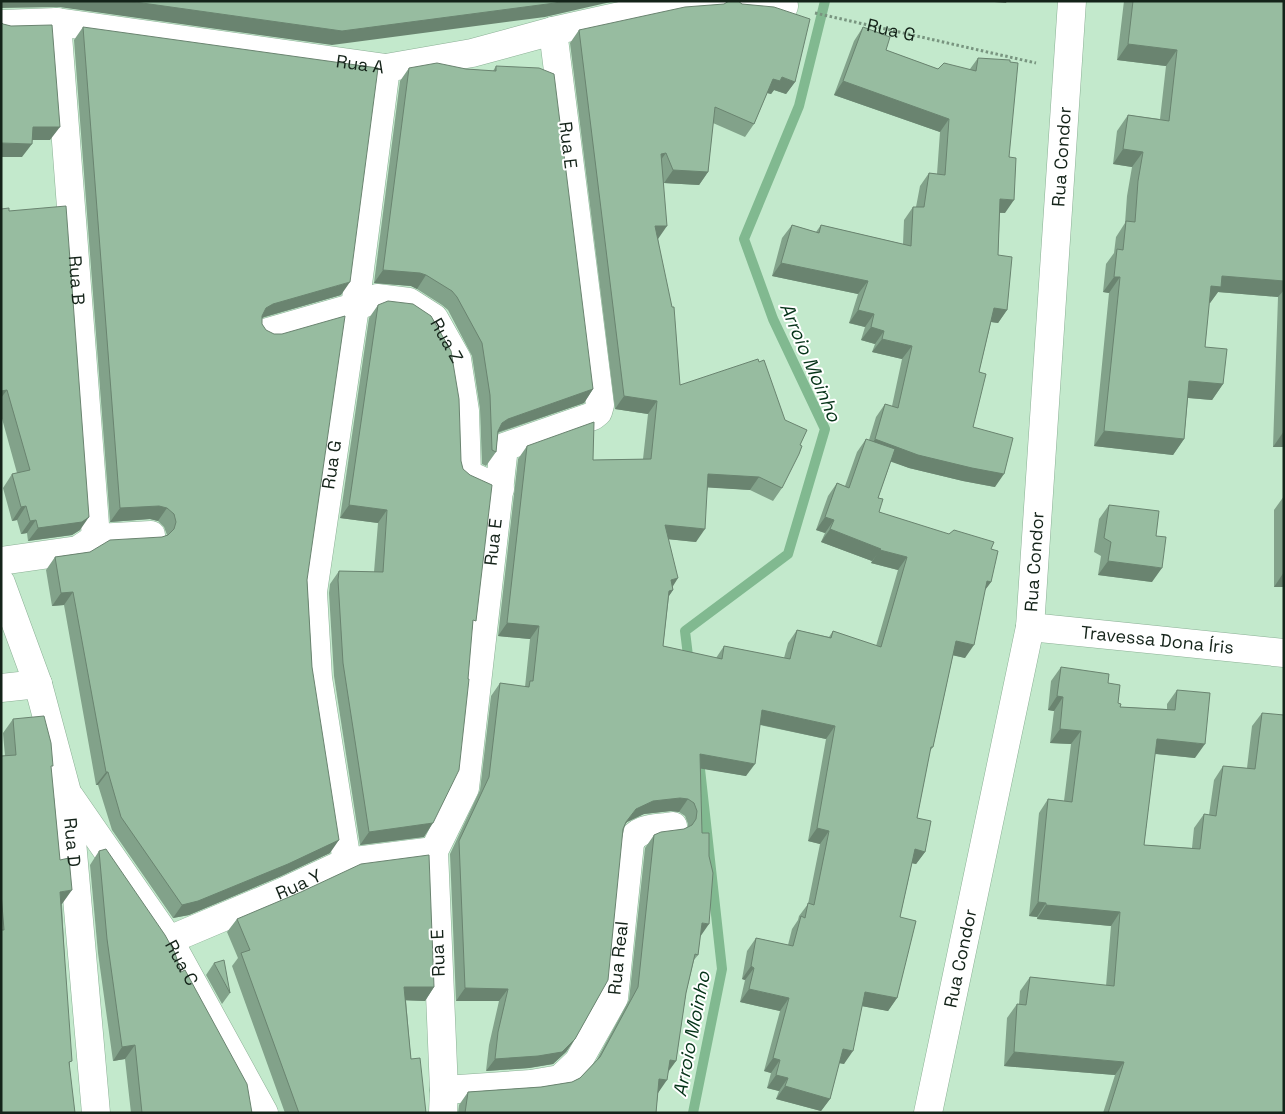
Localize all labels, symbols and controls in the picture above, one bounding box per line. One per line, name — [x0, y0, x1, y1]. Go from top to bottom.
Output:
street label: Rua G — [865, 13, 918, 46]
street label: Rua A — [334, 49, 386, 79]
street label: Rua Condor — [1046, 105, 1076, 208]
street label: Rua E — [554, 120, 583, 170]
street label: Rua B — [64, 255, 90, 306]
water label: Arroio Moinho — [774, 299, 847, 427]
street label: Rua Z — [425, 314, 469, 367]
street label: Rua G — [316, 439, 346, 491]
street label: Rua Condor — [1019, 511, 1049, 613]
street label: Rua E — [479, 517, 507, 567]
street label: Travessa Dona Íris — [1080, 620, 1235, 659]
street label: Rua D — [59, 817, 86, 868]
street label: Rua Y — [272, 864, 325, 905]
street label: Rua Condor — [938, 906, 982, 1010]
street label: Rua Real — [602, 920, 633, 996]
street label: Rua E — [425, 929, 450, 977]
street label: Rua C — [160, 936, 204, 990]
water label: Arroio Moinho — [667, 968, 716, 1099]

